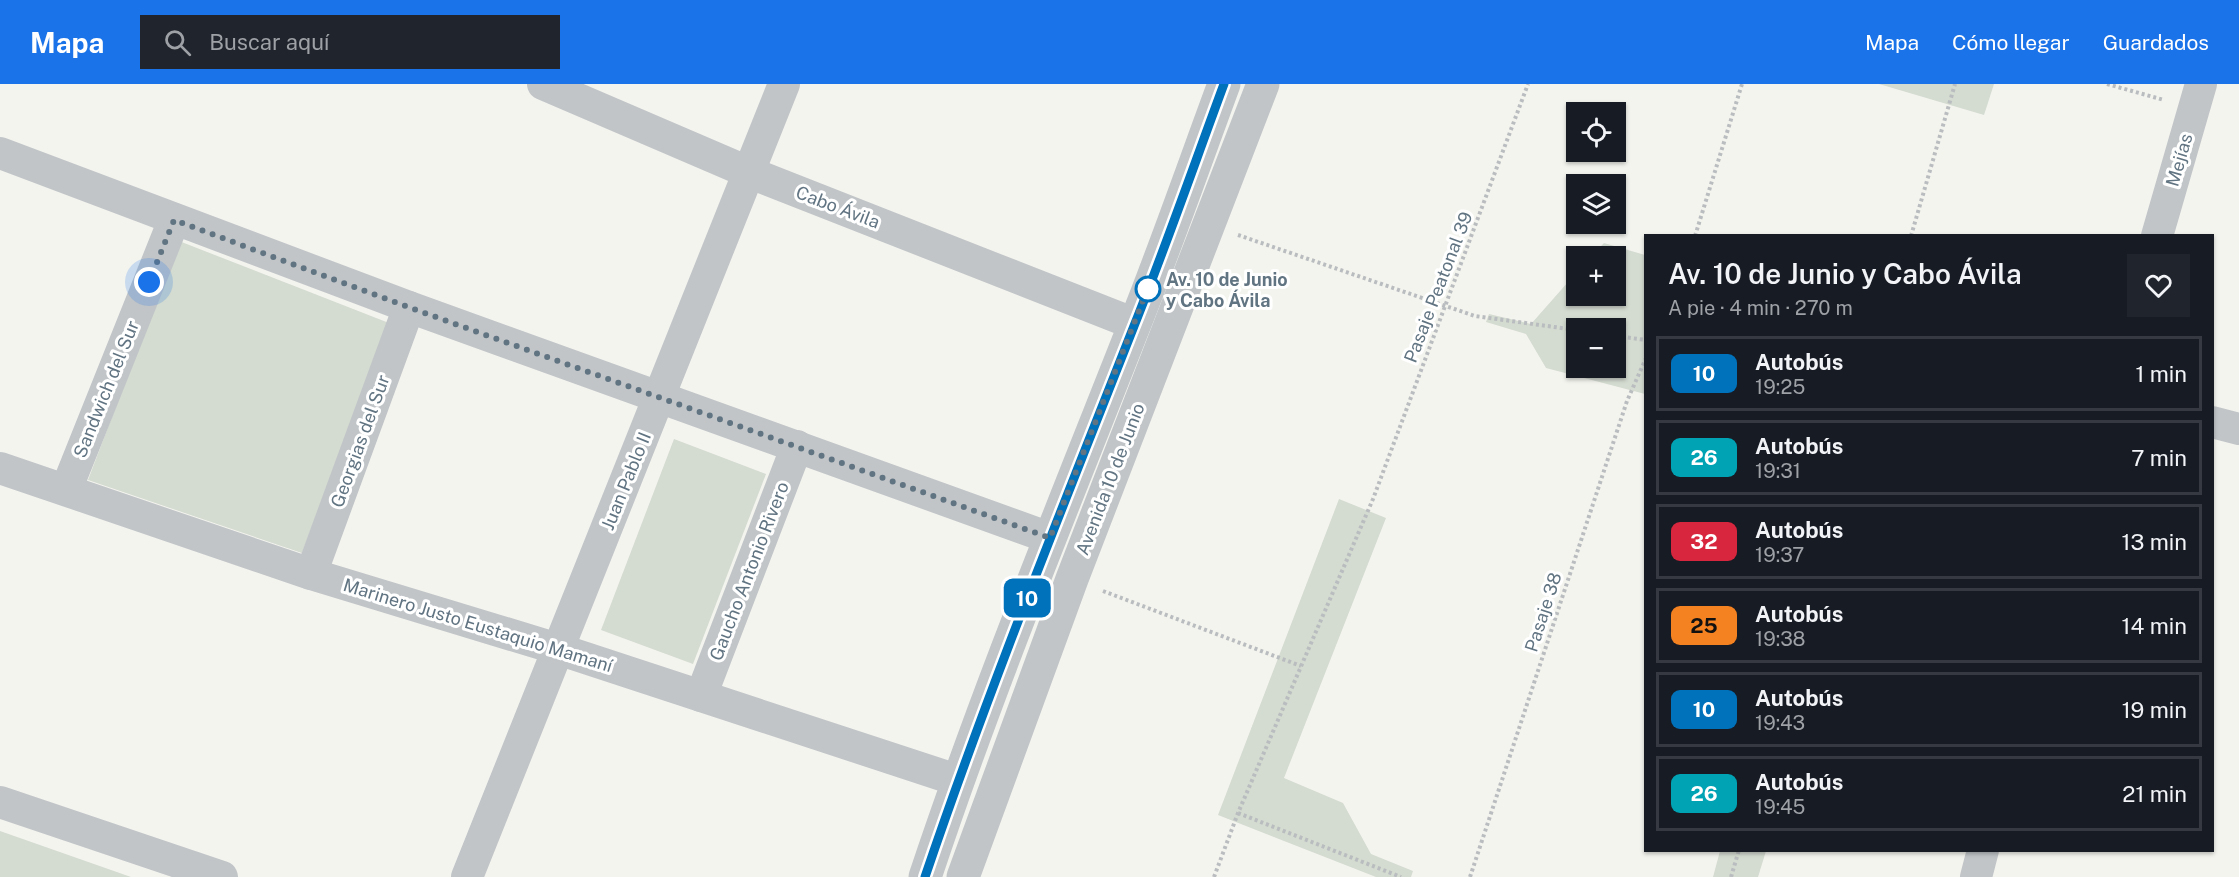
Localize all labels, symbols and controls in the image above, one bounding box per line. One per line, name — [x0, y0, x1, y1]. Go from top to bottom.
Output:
search box — [140, 15, 560, 69]
text: Mapa — [30, 26, 104, 59]
icon: search — [161, 26, 194, 59]
text: Buscar aquí — [209, 29, 329, 55]
text: Mapa — [1865, 30, 1919, 55]
text: Cómo llegar — [1952, 30, 2070, 55]
text: Guardados — [2103, 30, 2209, 55]
map controls — [1566, 102, 1626, 378]
button: locate — [1566, 102, 1626, 162]
street label: Mejías — [2161, 131, 2197, 189]
button: layers — [1566, 174, 1626, 234]
street label: Cabo Ávila — [793, 180, 883, 233]
street label: Pasaje Peatonal 39 — [1400, 209, 1476, 365]
button: + — [1566, 246, 1626, 306]
button: heart — [2127, 254, 2190, 317]
text: Av. 10 de Junio y Cabo Ávila — [1668, 257, 2022, 290]
your location — [134, 267, 164, 297]
place label: Av. 10 de Junio y Cabo Ávila — [1166, 269, 1288, 311]
marker: Av. 10 de Junio y Cabo Ávila — [1135, 276, 1161, 302]
text: A pie · 4 min · 270 m — [1668, 296, 1853, 320]
street label: Sandwich del Sur — [69, 317, 143, 461]
button: − — [1566, 318, 1626, 378]
text: Autobús — [1755, 349, 1843, 375]
text: 10 — [1693, 361, 1715, 386]
text: 1 min — [2135, 361, 2187, 387]
street label: Georgias del Sur — [326, 372, 394, 510]
text: 19:25 — [1755, 375, 1805, 399]
street label: Avenida 10 de Junio — [1071, 400, 1149, 558]
street label: Juan Pablo II — [597, 429, 655, 533]
text: Autobús — [1755, 433, 1843, 459]
text: 26 — [1690, 445, 1718, 470]
text: 7 min — [2131, 445, 2187, 471]
text: 19:31 — [1755, 459, 1801, 483]
street label: Gaucho Antonio Rivero — [705, 479, 793, 663]
text: Autobús — [1755, 517, 1843, 543]
text: 32 — [1690, 529, 1718, 554]
text: 13 min — [2122, 529, 2187, 555]
text: 19:37 — [1755, 543, 1804, 567]
street label: Pasaje 38 — [1520, 570, 1566, 654]
street label: Marinero Justo Eustaquio Mamaní — [341, 574, 616, 676]
line badge: 10 — [1000, 578, 1054, 618]
text: 10 — [1016, 586, 1038, 611]
text: Autobús — [1755, 601, 1843, 627]
text: 25 — [1690, 613, 1718, 638]
text: 14 min — [2122, 613, 2187, 639]
text: 19:38 — [1755, 627, 1806, 651]
text: Autobús — [1755, 685, 1843, 711]
text: 10 — [1693, 697, 1715, 722]
text: 19 min — [2122, 697, 2187, 723]
text: 19:43 — [1755, 711, 1805, 735]
text: Autobús — [1755, 769, 1843, 795]
text: 26 — [1690, 781, 1718, 806]
text: 21 min — [2122, 781, 2187, 807]
text: 19:45 — [1755, 795, 1805, 819]

